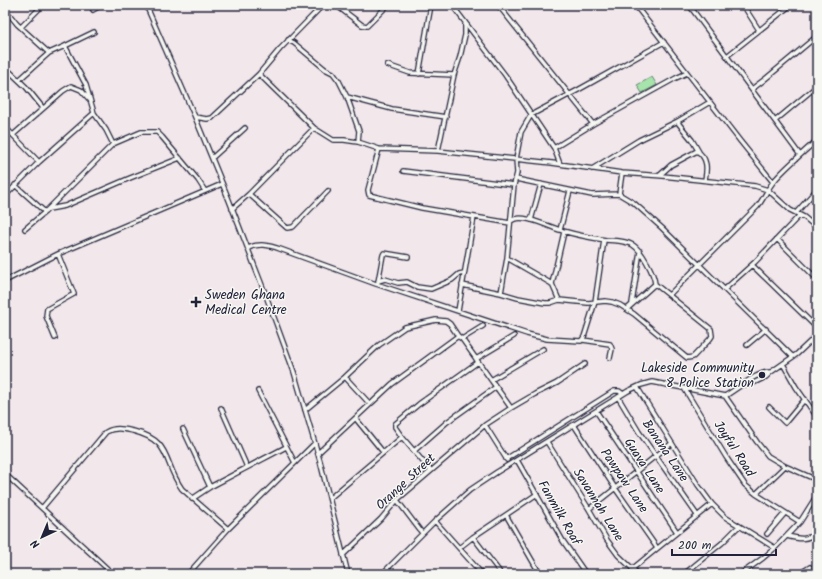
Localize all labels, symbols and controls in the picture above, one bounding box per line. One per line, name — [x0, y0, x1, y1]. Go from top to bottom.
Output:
place label: Sweden Ghana Medical Centre — [205, 285, 287, 321]
marker: Sweden Ghana Medical Centre — [190, 296, 202, 308]
place label: Lakeside Community 8 Police Station — [641, 358, 755, 394]
marker: Lakeside Community 8 Police Station — [757, 370, 767, 380]
street label: Banana Lane — [636, 415, 694, 487]
street label: Joyful Road — [708, 417, 760, 482]
street label: Guava Lane — [618, 434, 670, 498]
street label: Pawpaw Lane — [595, 444, 654, 518]
street label: Orange Street — [371, 448, 441, 515]
street label: Savannah Lane — [567, 464, 629, 546]
street label: Fanmilk Roaf — [532, 476, 587, 550]
north arrow — [22, 517, 62, 557]
scale bar — [672, 531, 776, 557]
text: N — [27, 535, 45, 552]
text: 200 m — [678, 536, 712, 555]

